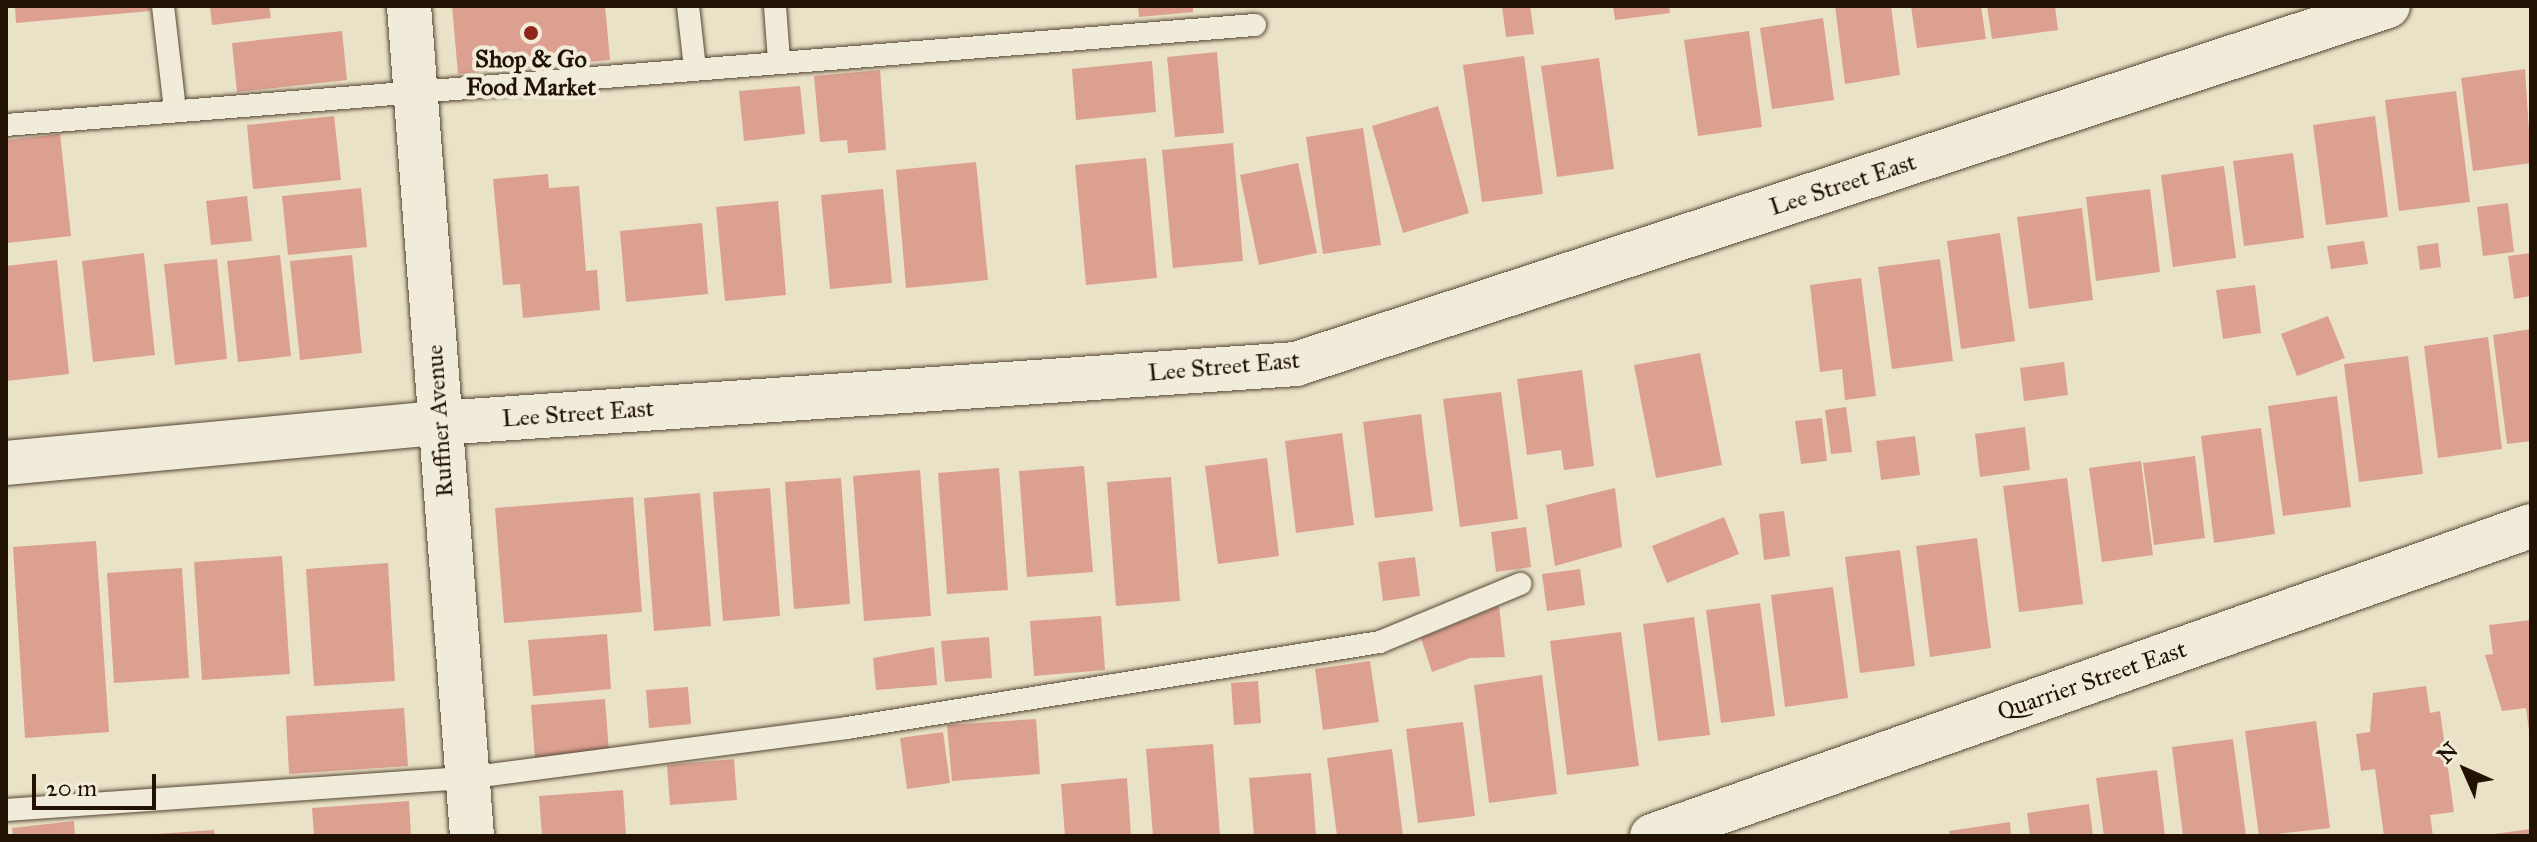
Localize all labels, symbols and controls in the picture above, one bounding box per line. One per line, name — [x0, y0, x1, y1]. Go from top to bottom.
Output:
marker: Shop & Go Food Market — [522, 24, 540, 42]
place label: Shop & Go Food Market — [466, 46, 596, 102]
street label: Lee Street East — [1766, 148, 1920, 222]
street label: Ruffner Avenue — [420, 344, 460, 498]
street label: Lee Street East — [1147, 346, 1301, 388]
street label: Lee Street East — [501, 394, 655, 434]
street label: Quarrier Street East — [1994, 635, 2190, 727]
north arrow — [2425, 730, 2505, 810]
text: N — [2432, 737, 2464, 769]
scale bar — [36, 758, 160, 808]
text: 20 m — [46, 773, 97, 803]

